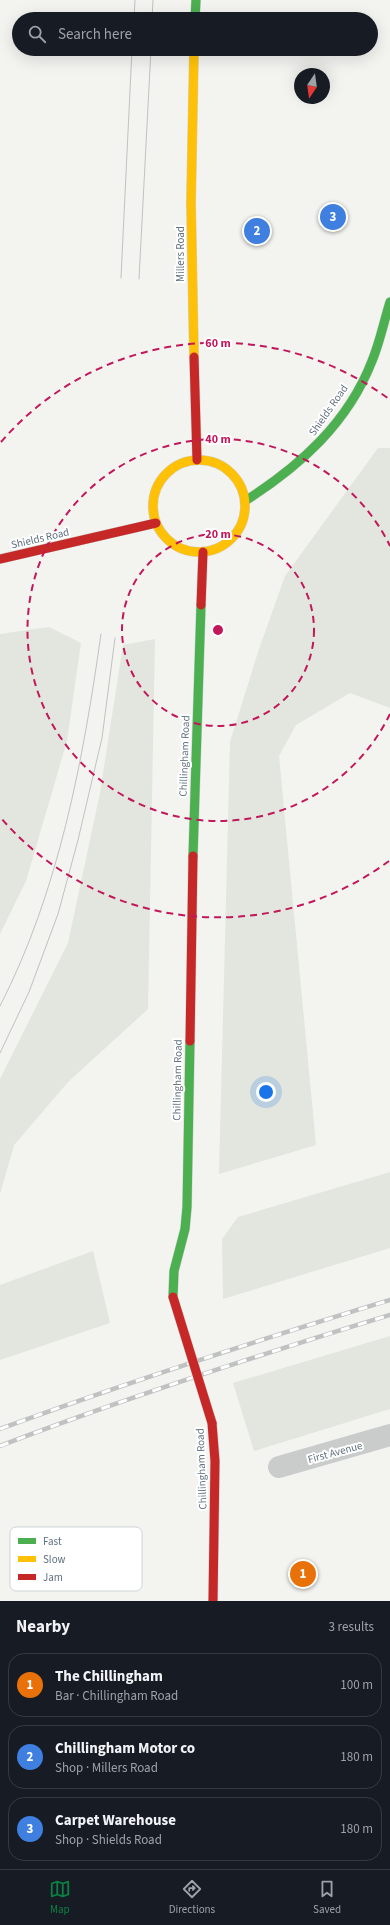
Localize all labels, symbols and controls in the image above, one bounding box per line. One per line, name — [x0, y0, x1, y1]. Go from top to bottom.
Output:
search box — [12, 12, 378, 56]
icon: search — [26, 23, 48, 45]
text: Search here — [58, 24, 132, 45]
north arrow — [294, 68, 330, 104]
pin: 3 — [320, 202, 346, 232]
pin: 2 — [244, 216, 270, 246]
street label: Millers Road — [173, 226, 188, 282]
text: 60 m — [205, 335, 231, 352]
street label: Shields Road — [305, 382, 352, 439]
text: 40 m — [205, 431, 231, 448]
street label: Shields Road — [10, 525, 71, 552]
text: 20 m — [205, 526, 231, 543]
centre of rings — [211, 623, 225, 637]
street label: Chillingham Road — [176, 715, 193, 797]
street label: Chillingham Road — [169, 1039, 186, 1121]
your location — [256, 1082, 276, 1102]
street label: Chillingham Road — [193, 1428, 210, 1510]
street label: First Avenue — [306, 1438, 365, 1467]
legend — [10, 1527, 142, 1591]
text: Fast — [43, 1534, 62, 1549]
text: Slow — [43, 1552, 66, 1567]
pin: 1 — [290, 1559, 316, 1589]
text: Jam — [43, 1570, 63, 1585]
text: Nearby — [16, 1615, 70, 1639]
text: 3 results — [329, 1618, 374, 1636]
text: The Chillingham — [55, 1666, 163, 1687]
text: 1 — [27, 1676, 33, 1694]
text: 100 m — [340, 1676, 373, 1694]
text: Bar · Chillingham Road — [55, 1687, 178, 1705]
text: Chillingham Motor co — [55, 1738, 195, 1759]
text: 2 — [27, 1748, 33, 1766]
text: 180 m — [340, 1748, 373, 1766]
text: Shop · Millers Road — [55, 1759, 158, 1777]
text: Carpet Warehouse — [55, 1810, 176, 1831]
text: 3 — [27, 1820, 33, 1838]
text: 180 m — [340, 1820, 373, 1838]
text: Shop · Shields Road — [55, 1831, 162, 1849]
tab: Map — [49, 1878, 71, 1917]
tab: Directions — [169, 1878, 215, 1917]
tab: Saved — [313, 1878, 341, 1917]

